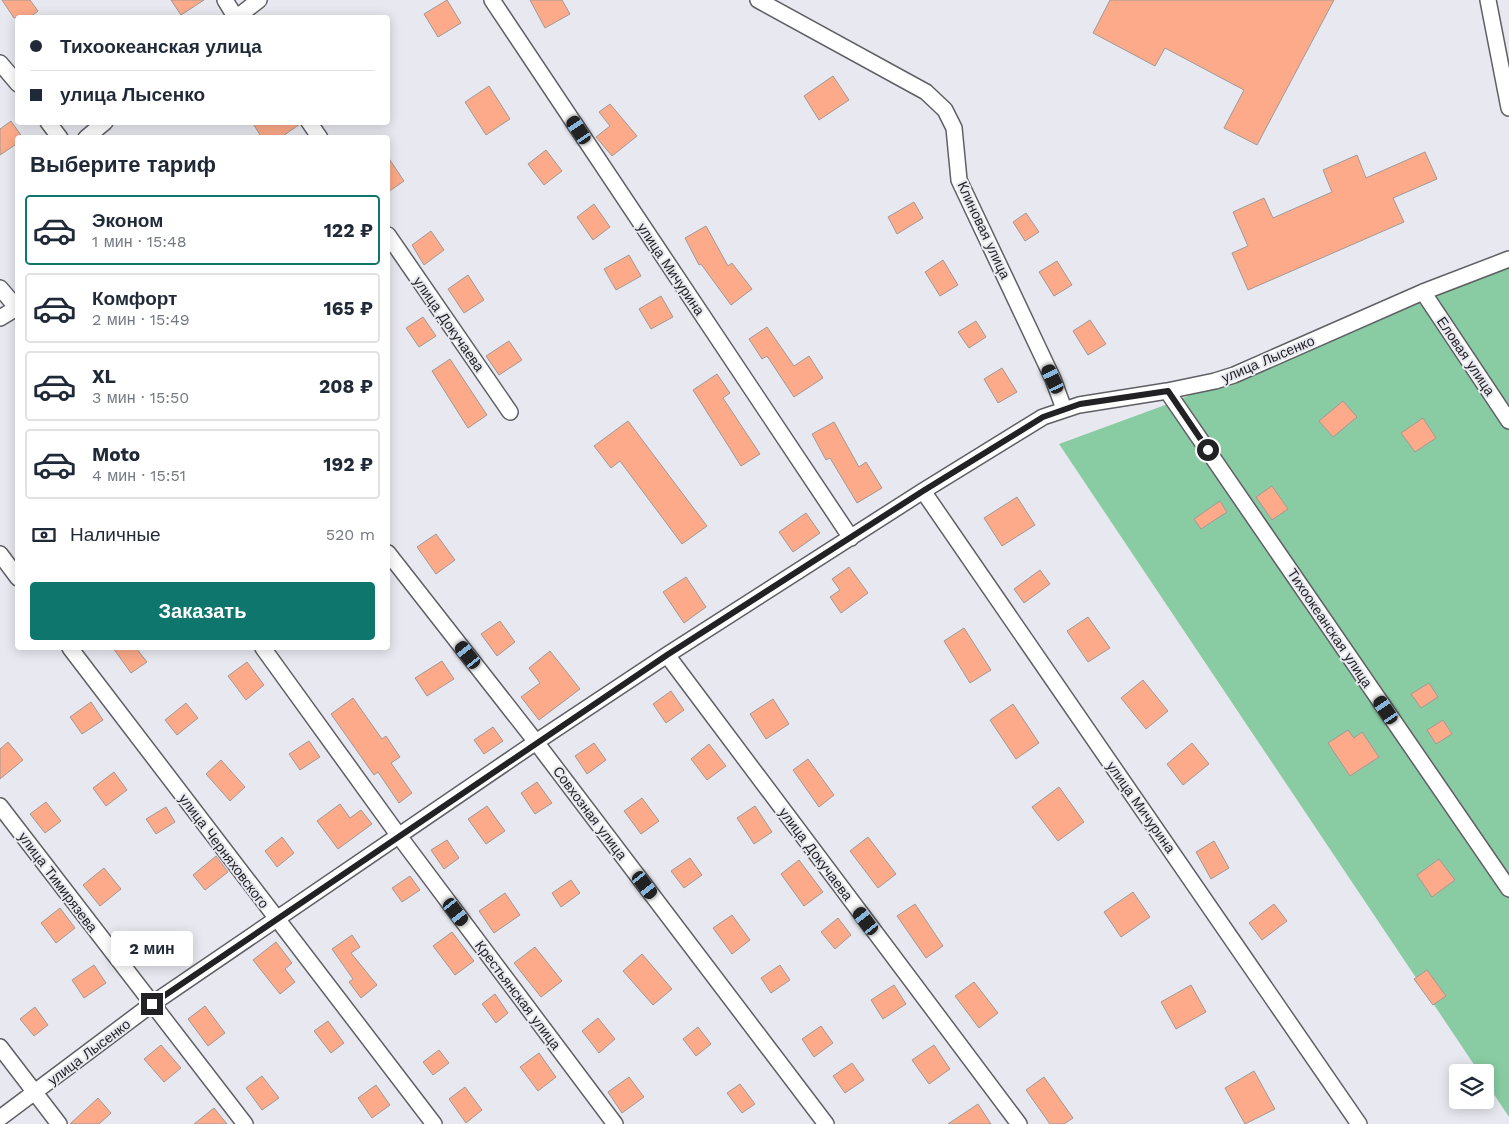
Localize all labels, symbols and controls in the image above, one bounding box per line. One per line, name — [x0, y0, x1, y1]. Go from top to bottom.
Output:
text: Тихоокеанская улица — [60, 35, 262, 58]
text: улица Лысенко — [60, 83, 205, 106]
car — [564, 113, 593, 147]
text: Выберите тариф — [30, 152, 216, 177]
street label: Клиновая улица — [954, 179, 1014, 281]
icon: car — [32, 208, 77, 253]
text: Эконом — [92, 209, 163, 232]
text: 122 ₽ — [324, 219, 373, 242]
street label: улица Мичурина — [634, 220, 708, 318]
text: 1 мин · 15:48 — [92, 232, 187, 251]
street label: улица Докучаева — [410, 274, 488, 375]
icon: car — [32, 286, 77, 331]
text: Комфорт — [92, 287, 177, 310]
text: 165 ₽ — [324, 297, 373, 320]
text: 2 мин · 15:49 — [92, 310, 190, 329]
street label: Еловая улица — [1434, 314, 1498, 399]
street label: улица Лысенко — [1219, 332, 1317, 386]
car — [1039, 362, 1066, 396]
icon: car — [32, 364, 77, 409]
text: XL — [92, 365, 116, 388]
text: 208 ₽ — [319, 375, 373, 398]
text: 3 мин · 15:50 — [92, 388, 189, 407]
route start — [1197, 439, 1219, 461]
icon: car — [32, 442, 77, 487]
text: Moto — [92, 443, 140, 466]
text: 192 ₽ — [323, 453, 373, 476]
text: 4 мин · 15:51 — [92, 466, 186, 485]
icon: cash — [30, 521, 58, 549]
text: Наличные — [70, 523, 161, 546]
text: 520 m — [326, 525, 375, 544]
street label: Тихоокеанская улица — [1284, 566, 1376, 691]
button: Заказать — [30, 582, 375, 640]
car — [452, 639, 483, 671]
car — [1371, 693, 1400, 727]
street label: улица Мичурина — [1103, 758, 1179, 856]
street label: Совхозная улица — [550, 763, 630, 863]
street label: улица Черняховского — [176, 791, 272, 912]
street label: улица Докучаева — [776, 804, 856, 904]
street label: улица Тимирязева — [15, 829, 101, 935]
car — [629, 869, 660, 901]
car — [440, 896, 471, 928]
car — [850, 905, 881, 937]
callout: 2 мин — [111, 932, 193, 966]
street label: Крестьянская улица — [472, 938, 564, 1053]
text: 2 мин — [129, 939, 175, 958]
route end — [141, 993, 163, 1015]
street label: улица Лысенко — [45, 1016, 134, 1088]
map controls — [1449, 1064, 1494, 1109]
button: layers — [1449, 1064, 1494, 1109]

